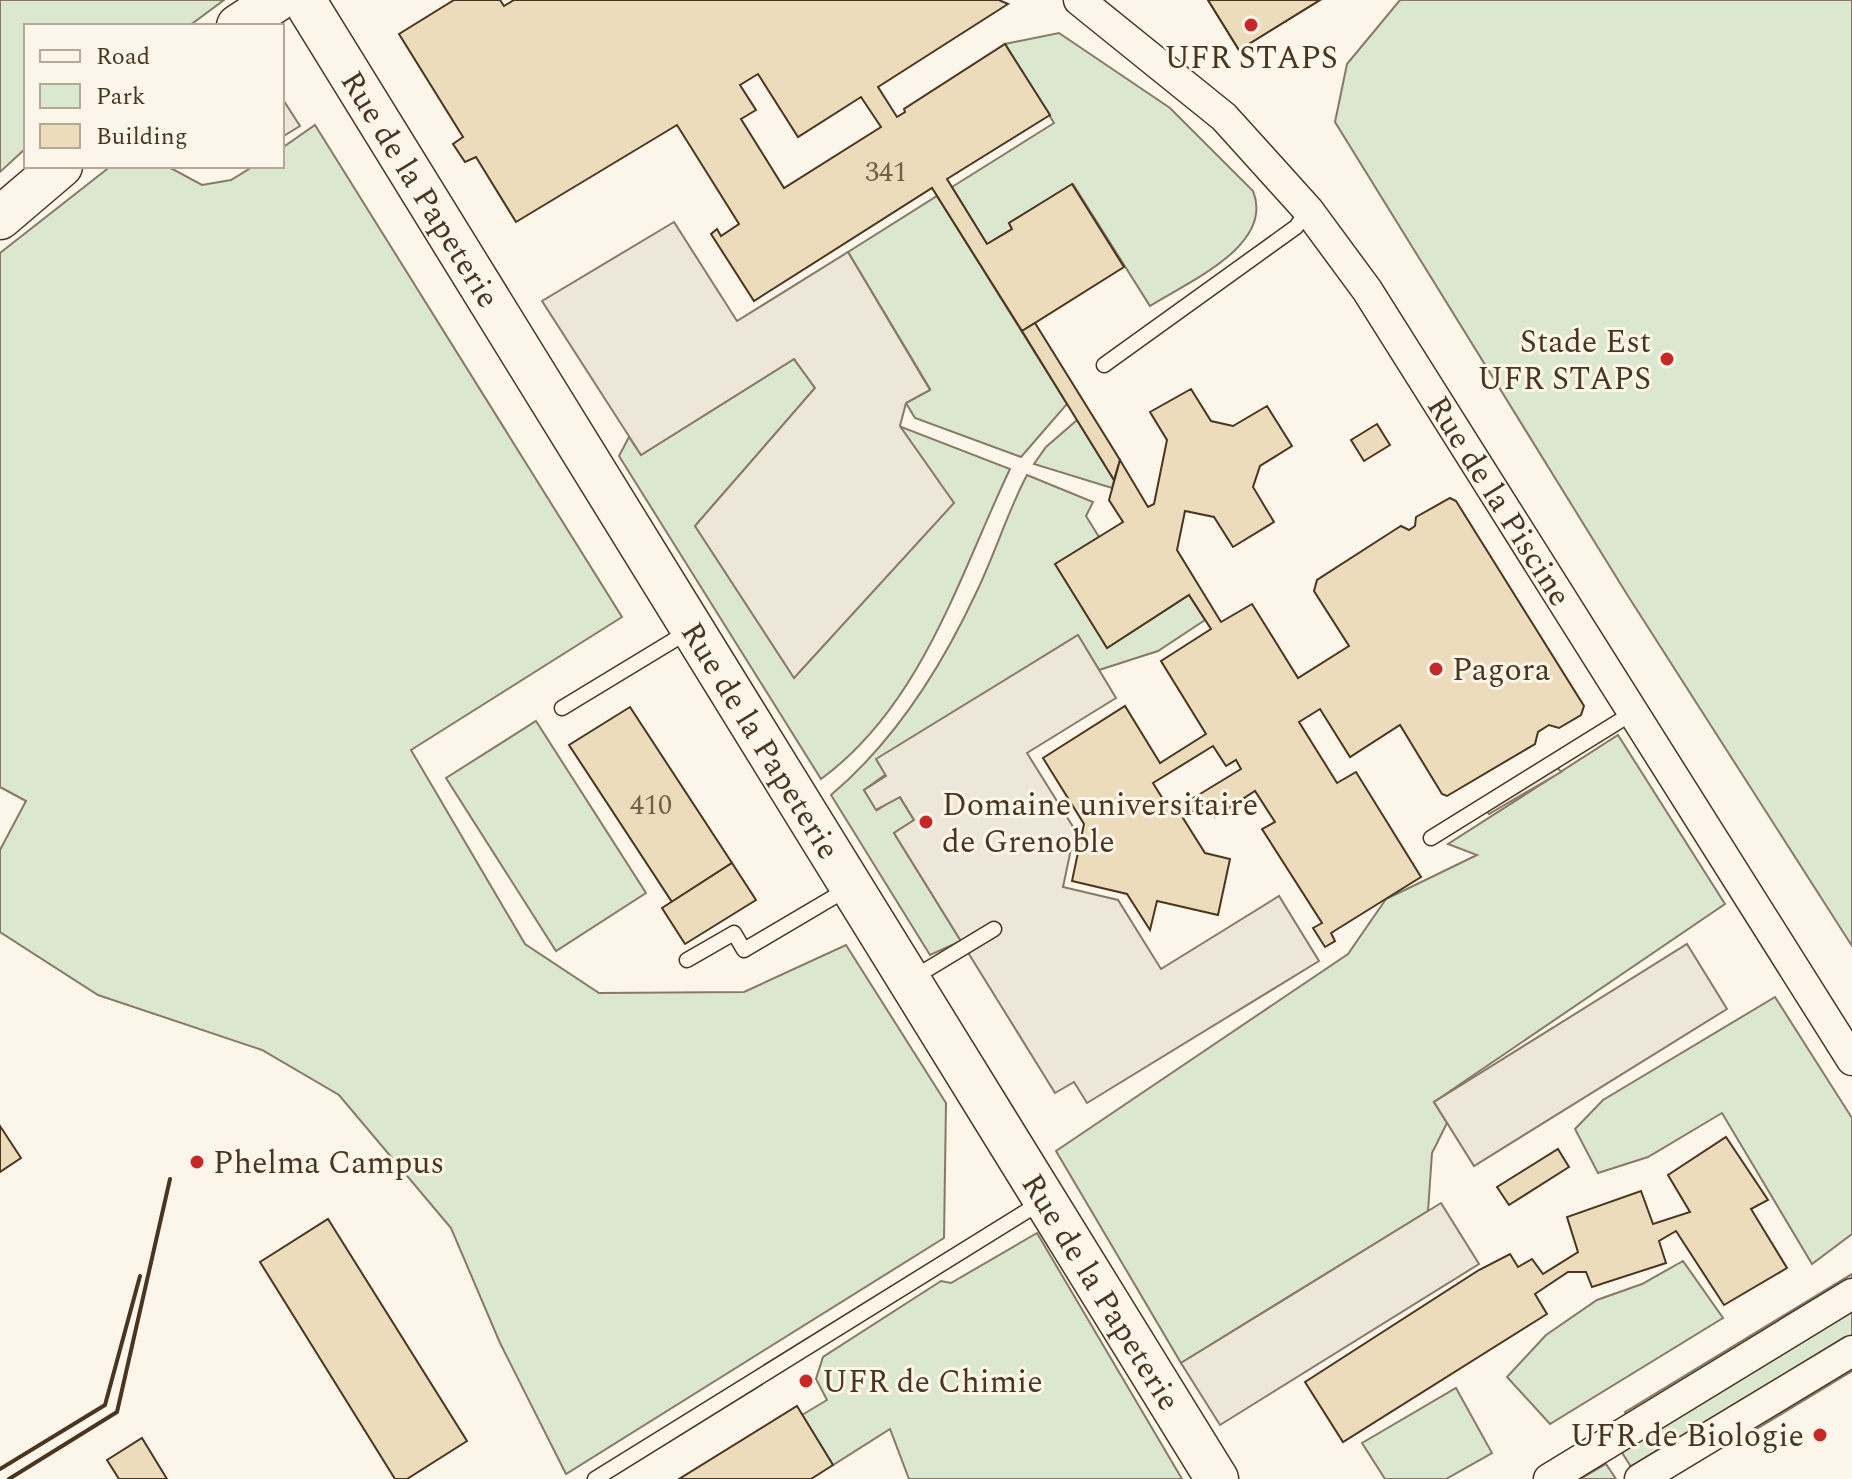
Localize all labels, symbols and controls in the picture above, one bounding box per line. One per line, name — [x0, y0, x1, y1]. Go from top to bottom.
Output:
marker: UFR STAPS — [1242, 16, 1260, 34]
legend — [24, 24, 284, 168]
place label: UFR STAPS — [1164, 34, 1338, 83]
text: Road — [96, 39, 150, 75]
street label: Rue de la Papeterie — [327, 61, 511, 318]
text: Park — [96, 79, 146, 115]
text: Building — [96, 119, 188, 155]
house number: 341 — [865, 151, 907, 194]
place label: Stade Est UFR STAPS — [1477, 318, 1651, 404]
marker: Stade Est UFR STAPS — [1658, 350, 1676, 368]
street label: Rue de la Piscine — [1413, 386, 1583, 616]
street label: Rue de la Papeterie — [668, 613, 852, 869]
place label: Pagora — [1452, 646, 1551, 695]
marker: Pagora — [1427, 660, 1445, 678]
place label: Domaine universitaire de Grenoble — [942, 781, 1258, 867]
house number: 410 — [630, 784, 672, 827]
marker: Domaine universitaire de Grenoble — [917, 813, 935, 831]
place label: Phelma Campus — [213, 1139, 444, 1188]
marker: Phelma Campus — [188, 1153, 206, 1171]
street label: Rue de la Papeterie — [1008, 1164, 1192, 1421]
place label: UFR de Chimie — [822, 1358, 1043, 1407]
marker: UFR de Chimie — [797, 1372, 815, 1390]
place label: UFR de Biologie — [1570, 1412, 1804, 1461]
marker: UFR de Biologie — [1811, 1426, 1829, 1444]

